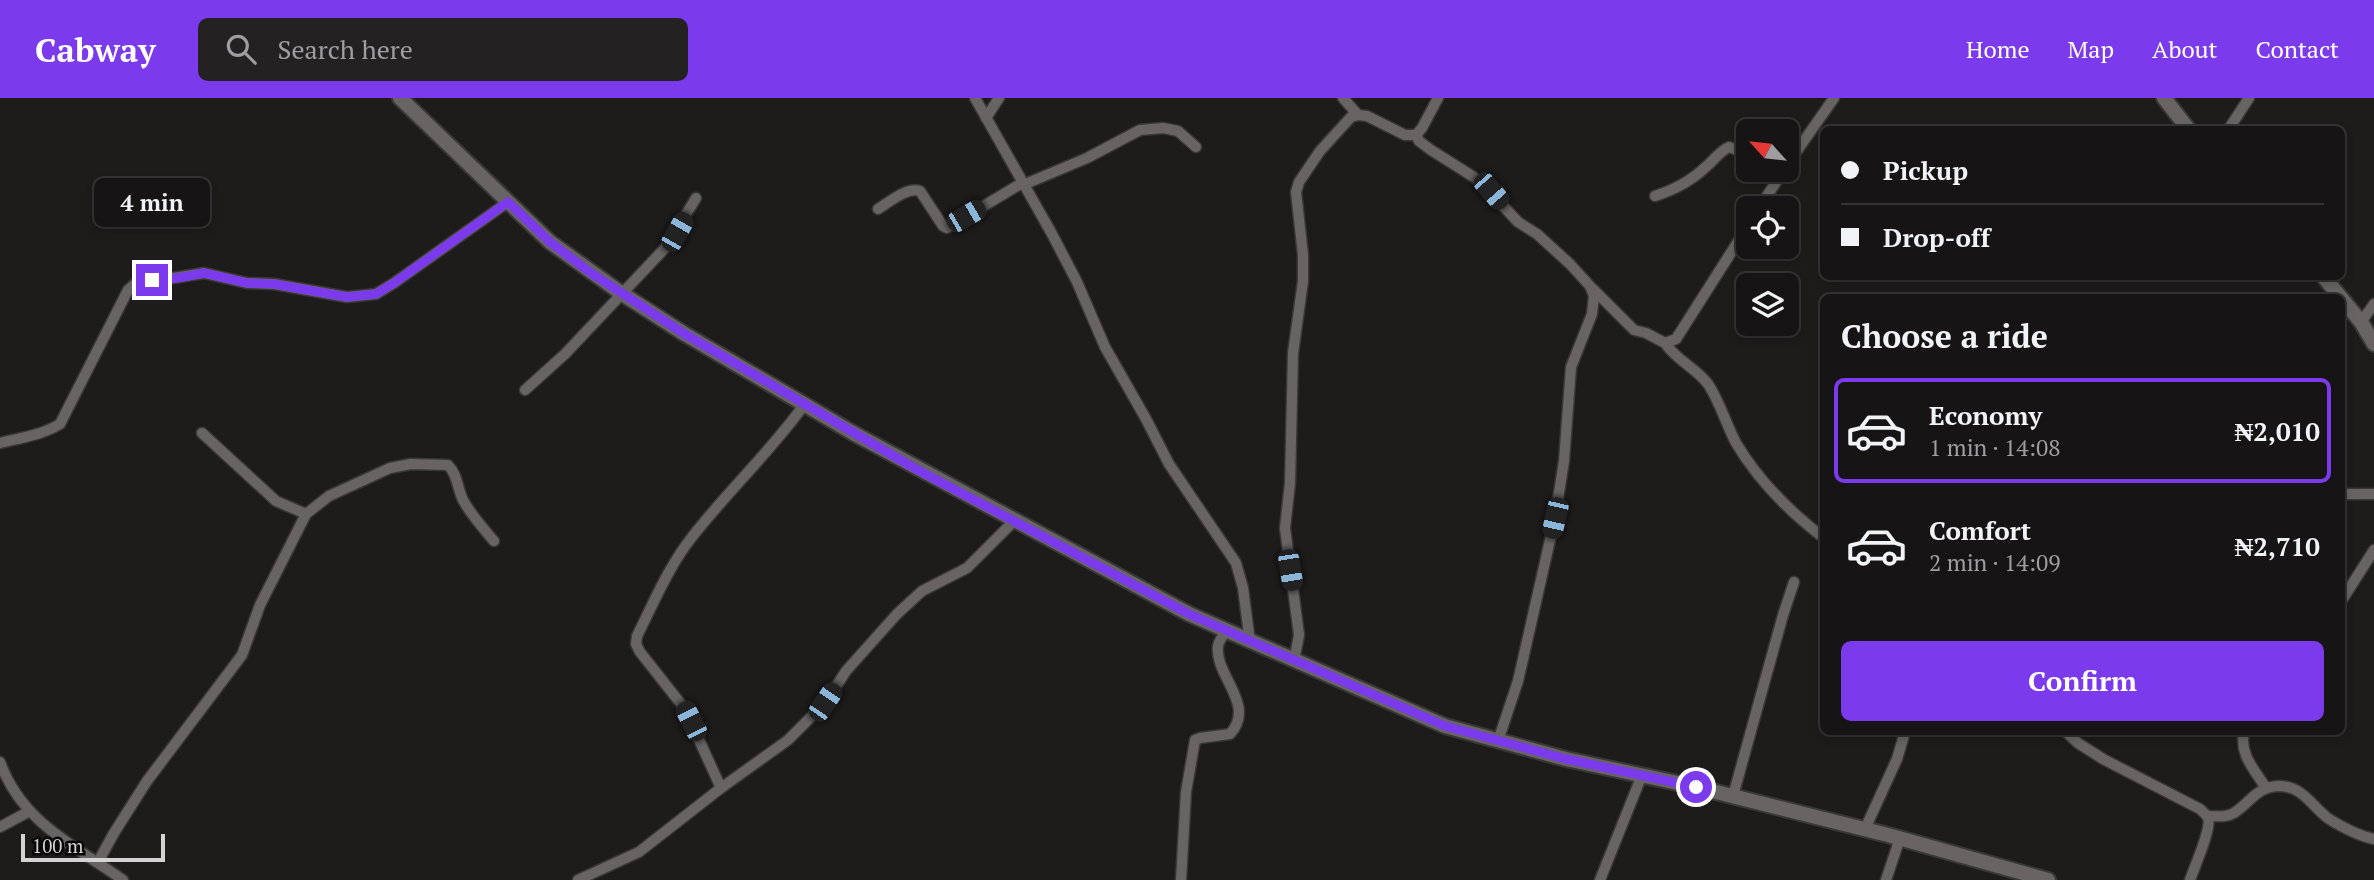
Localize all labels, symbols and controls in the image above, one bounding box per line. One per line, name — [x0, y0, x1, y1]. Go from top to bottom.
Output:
search box — [198, 18, 688, 81]
text: Cabway — [35, 28, 156, 71]
icon: search — [222, 30, 260, 68]
text: Search here — [278, 32, 413, 66]
text: Home — [1966, 33, 2030, 65]
text: Map — [2068, 33, 2114, 65]
text: About — [2152, 33, 2218, 65]
text: Contact — [2256, 33, 2339, 65]
north arrow — [1736, 119, 1799, 182]
map controls — [1736, 119, 1799, 336]
text: Pickup — [1883, 153, 1968, 187]
car — [1470, 168, 1513, 214]
callout: 4 min — [94, 178, 210, 228]
text: 4 min — [121, 187, 183, 218]
car — [943, 196, 990, 236]
button: locate — [1736, 196, 1799, 259]
car — [658, 209, 697, 255]
text: Drop-off — [1883, 220, 1990, 254]
route end — [136, 264, 168, 296]
button: layers — [1736, 273, 1799, 336]
text: Choose a ride — [1841, 315, 2048, 357]
text: Economy — [1929, 398, 2042, 432]
icon: car — [1845, 399, 1908, 462]
text: ₦2,010 — [2235, 414, 2320, 448]
text: 1 min · 14:08 — [1929, 432, 2061, 463]
car — [1541, 495, 1570, 541]
text: Comfort — [1929, 513, 2031, 547]
icon: car — [1845, 514, 1908, 577]
text: ₦2,710 — [2235, 529, 2320, 563]
text: 2 min · 14:09 — [1929, 547, 2061, 578]
car — [1277, 548, 1304, 592]
button: Confirm — [1841, 641, 2324, 721]
car — [805, 679, 846, 725]
car — [673, 698, 710, 744]
route start — [1680, 771, 1712, 803]
scale bar — [21, 831, 164, 863]
text: 100 m — [32, 833, 83, 858]

